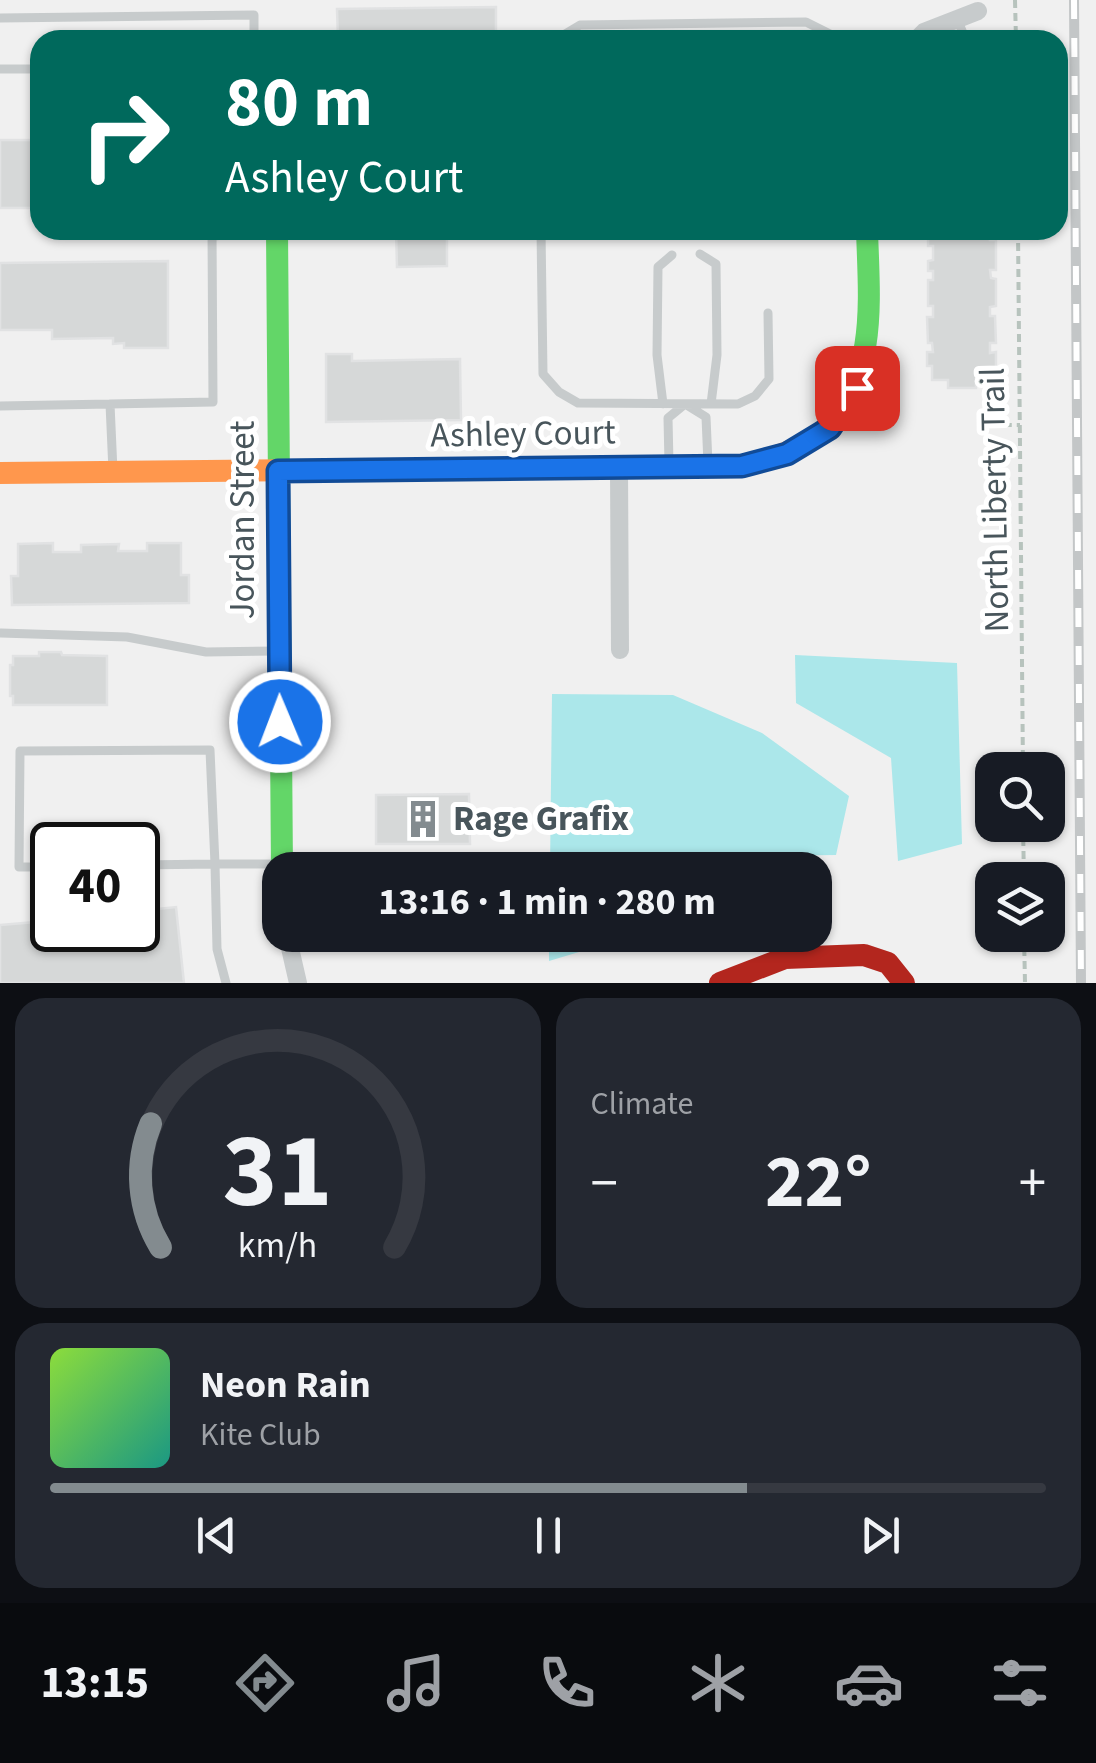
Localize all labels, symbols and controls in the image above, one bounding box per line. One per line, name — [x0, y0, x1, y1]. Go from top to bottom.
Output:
text: 80 m — [225, 53, 373, 153]
icon: right — [60, 70, 190, 200]
text: Ashley Court — [225, 146, 463, 210]
pin — [815, 346, 900, 431]
icon: arrive — [830, 361, 885, 416]
street label: North Liberty Trail — [968, 367, 1022, 633]
street label: Ashley Court — [430, 407, 616, 461]
street label: Jordan Street — [218, 421, 268, 619]
position arrow — [228, 670, 332, 774]
map controls — [975, 752, 1065, 952]
button: search — [975, 752, 1065, 842]
place label: Rage Grafix — [453, 794, 629, 844]
building icon: Rage Grafix — [402, 798, 444, 840]
speed limit sign: 40 — [30, 822, 160, 952]
button: layers — [975, 862, 1065, 952]
text: 13:16 · 1 min · 280 m — [378, 875, 716, 929]
text: Climate — [591, 1081, 693, 1127]
text: 31 — [223, 1099, 333, 1247]
text: 22° — [765, 1129, 872, 1236]
text: − — [591, 1145, 618, 1223]
text: + — [1019, 1145, 1046, 1223]
text: km/h — [238, 1220, 317, 1271]
text: Neon Rain — [200, 1358, 371, 1412]
text: Kite Club — [200, 1412, 321, 1458]
icon: previous — [189, 1508, 244, 1563]
icon: pause — [521, 1508, 576, 1563]
icon: next — [853, 1508, 908, 1563]
icon: directions — [230, 1648, 300, 1718]
icon: music — [381, 1648, 451, 1718]
icon: phone — [532, 1648, 602, 1718]
icon: climate — [683, 1648, 753, 1718]
icon: car — [834, 1648, 904, 1718]
icon: filters — [985, 1648, 1055, 1718]
text: 13:15 — [41, 1651, 149, 1715]

